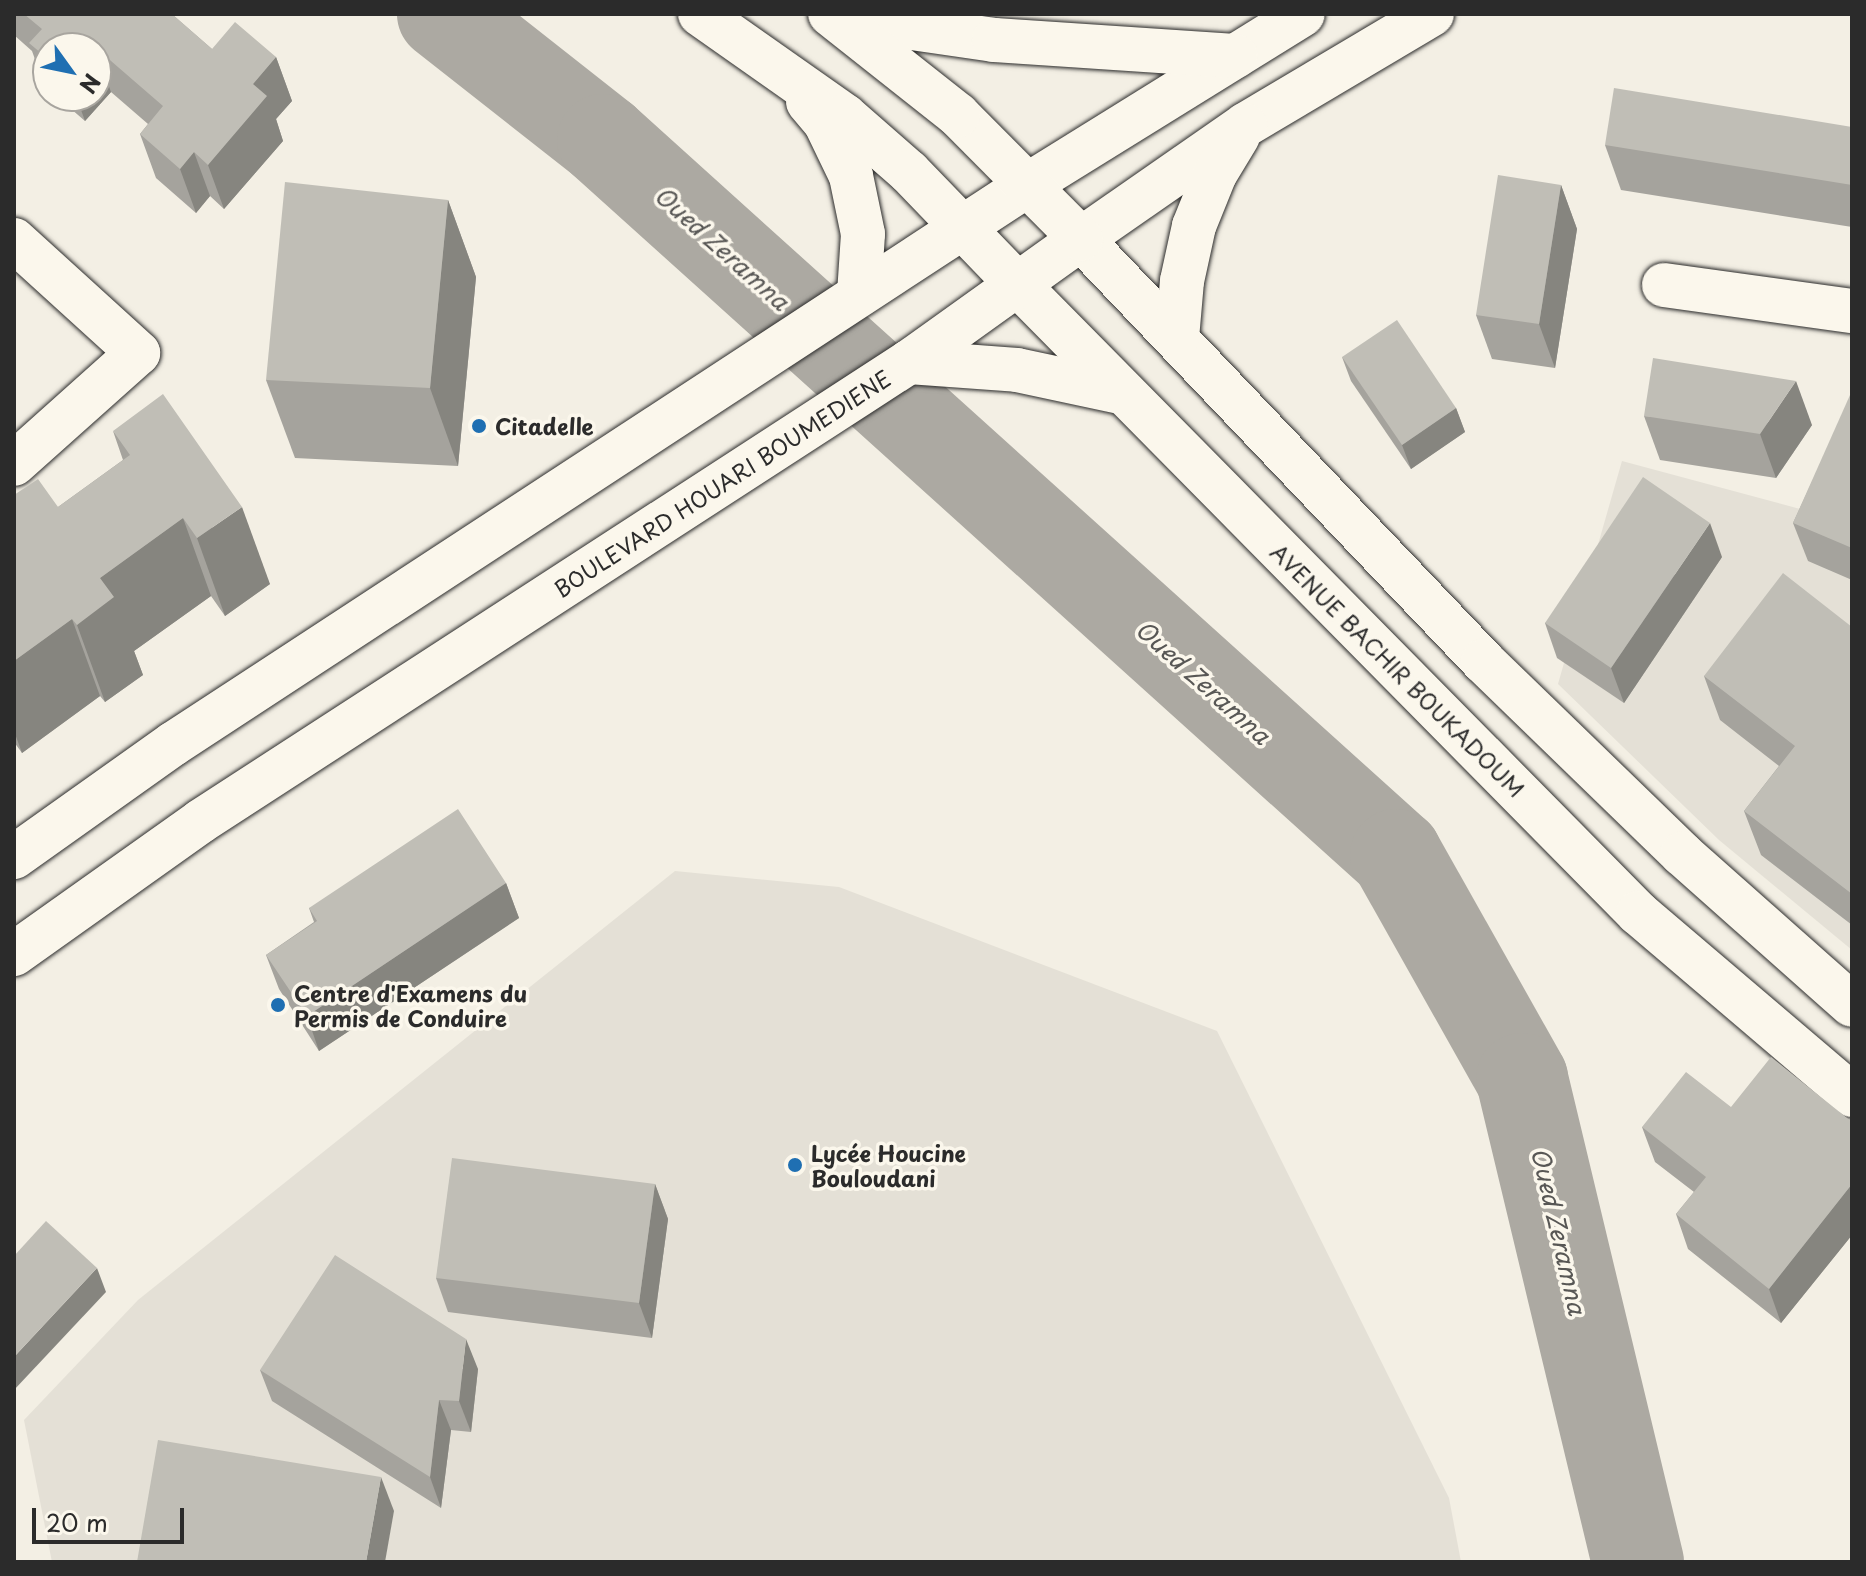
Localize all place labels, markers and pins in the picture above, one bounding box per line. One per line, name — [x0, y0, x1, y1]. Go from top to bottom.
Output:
place label: Citadelle — [495, 413, 594, 439]
marker: Citadelle — [470, 417, 488, 435]
place label: Centre d'Examens du Permis de Conduire — [294, 979, 526, 1030]
marker: Centre d'Examens du Permis de Conduire — [269, 996, 287, 1014]
place label: Lycée Houcine Bouloudani — [811, 1139, 969, 1190]
marker: Lycée Houcine Bouloudani — [786, 1156, 804, 1174]

